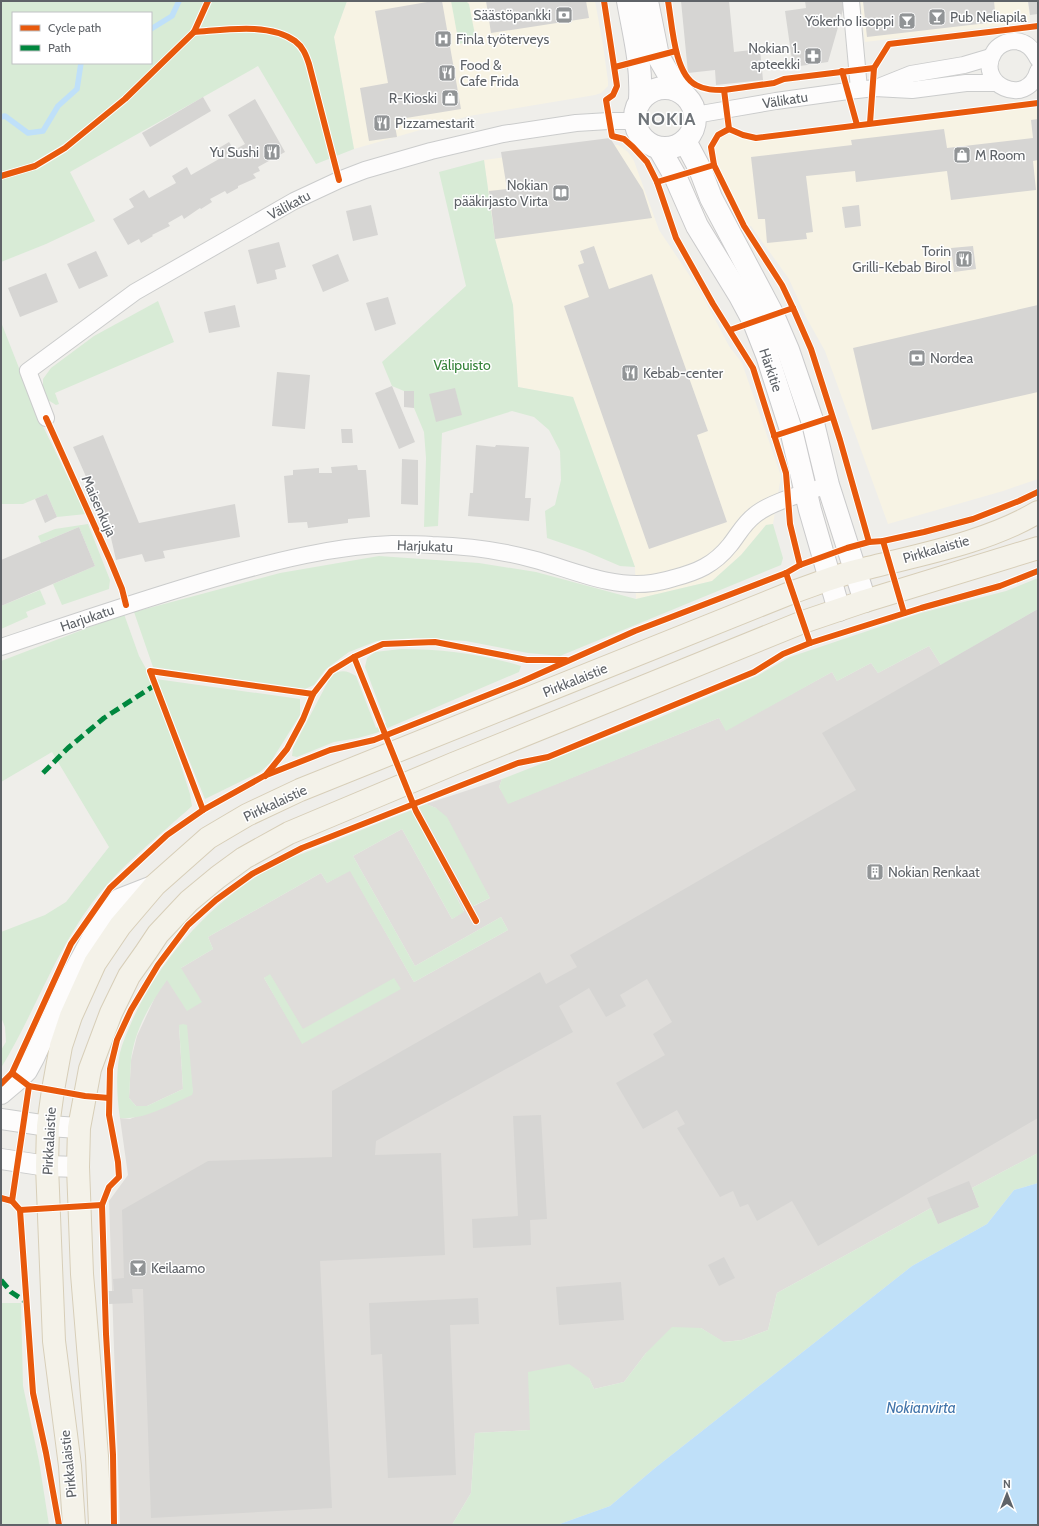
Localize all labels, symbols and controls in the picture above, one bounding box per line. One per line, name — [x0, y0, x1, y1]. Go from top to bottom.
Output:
bank icon: Säästöpankki — [554, 5, 574, 25]
place label: Säästöpankki — [473, 6, 551, 24]
bar icon: Pub Neliapila — [927, 7, 947, 27]
place label: Pub Neliapila — [950, 8, 1027, 26]
bar icon: Yökerho Iisoppi — [897, 11, 917, 31]
legend — [12, 12, 152, 64]
place label: Yökerho Iisoppi — [804, 12, 894, 30]
text: Cycle path — [48, 20, 101, 35]
hospital icon: Finla työterveys — [433, 29, 453, 49]
place label: Finla työterveys — [456, 30, 550, 48]
place label: Nokian 1. apteekki — [748, 39, 800, 73]
text: Path — [48, 40, 71, 55]
pharmacy icon: Nokian 1. apteekki — [803, 46, 823, 66]
place label: Food & Cafe Frida — [460, 56, 519, 90]
restaurant icon: Food & Cafe Frida — [437, 63, 457, 83]
shop icon: R-Kioski — [440, 88, 460, 108]
street label: Välikatu — [761, 88, 809, 112]
place label: R-Kioski — [389, 89, 437, 107]
district label: NOKIA — [637, 108, 697, 130]
restaurant icon: Pizzamestarit — [372, 113, 392, 133]
place label: Pizzamestarit — [395, 114, 475, 132]
restaurant icon: Yu Sushi — [262, 142, 282, 162]
place label: Yu Sushi — [209, 143, 259, 161]
shop icon: M Room — [952, 145, 972, 165]
place label: M Room — [975, 146, 1025, 164]
place label: Nokian pääkirjasto Virta — [454, 176, 548, 210]
library icon: Nokian pääkirjasto Virta — [551, 183, 571, 203]
street label: Välikatu — [265, 186, 313, 224]
place label: Torin Grilli-Kebab Birol — [852, 242, 952, 276]
restaurant icon: Torin Grilli-Kebab Birol — [954, 249, 974, 269]
street label: Härkitie — [755, 346, 787, 394]
bank icon: Nordea — [907, 348, 927, 368]
place label: Nordea — [930, 349, 974, 367]
park label: Välipuisto — [433, 356, 491, 374]
restaurant icon: Kebab-center — [620, 363, 640, 383]
place label: Kebab-center — [643, 364, 724, 382]
street label: Maisenkuja — [78, 473, 121, 540]
street label: Pirkkalaistie — [901, 531, 971, 567]
street label: Harjukatu — [397, 536, 453, 556]
street label: Harjukatu — [58, 600, 116, 636]
street label: Pirkkalaistie — [540, 659, 610, 701]
street label: Pirkkalaistie — [240, 780, 310, 826]
building icon: Nokian Renkaat — [865, 862, 885, 882]
place label: Nokian Renkaat — [888, 863, 980, 881]
street label: Pirkkalaistie — [38, 1106, 60, 1176]
bar icon: Keilaamo — [128, 1258, 148, 1278]
place label: Keilaamo — [151, 1259, 206, 1277]
water label: Nokianvirta — [886, 1399, 956, 1417]
street label: Pirkkalaistie — [55, 1429, 81, 1499]
north arrow — [987, 1474, 1027, 1514]
text: N — [1003, 1477, 1011, 1491]

